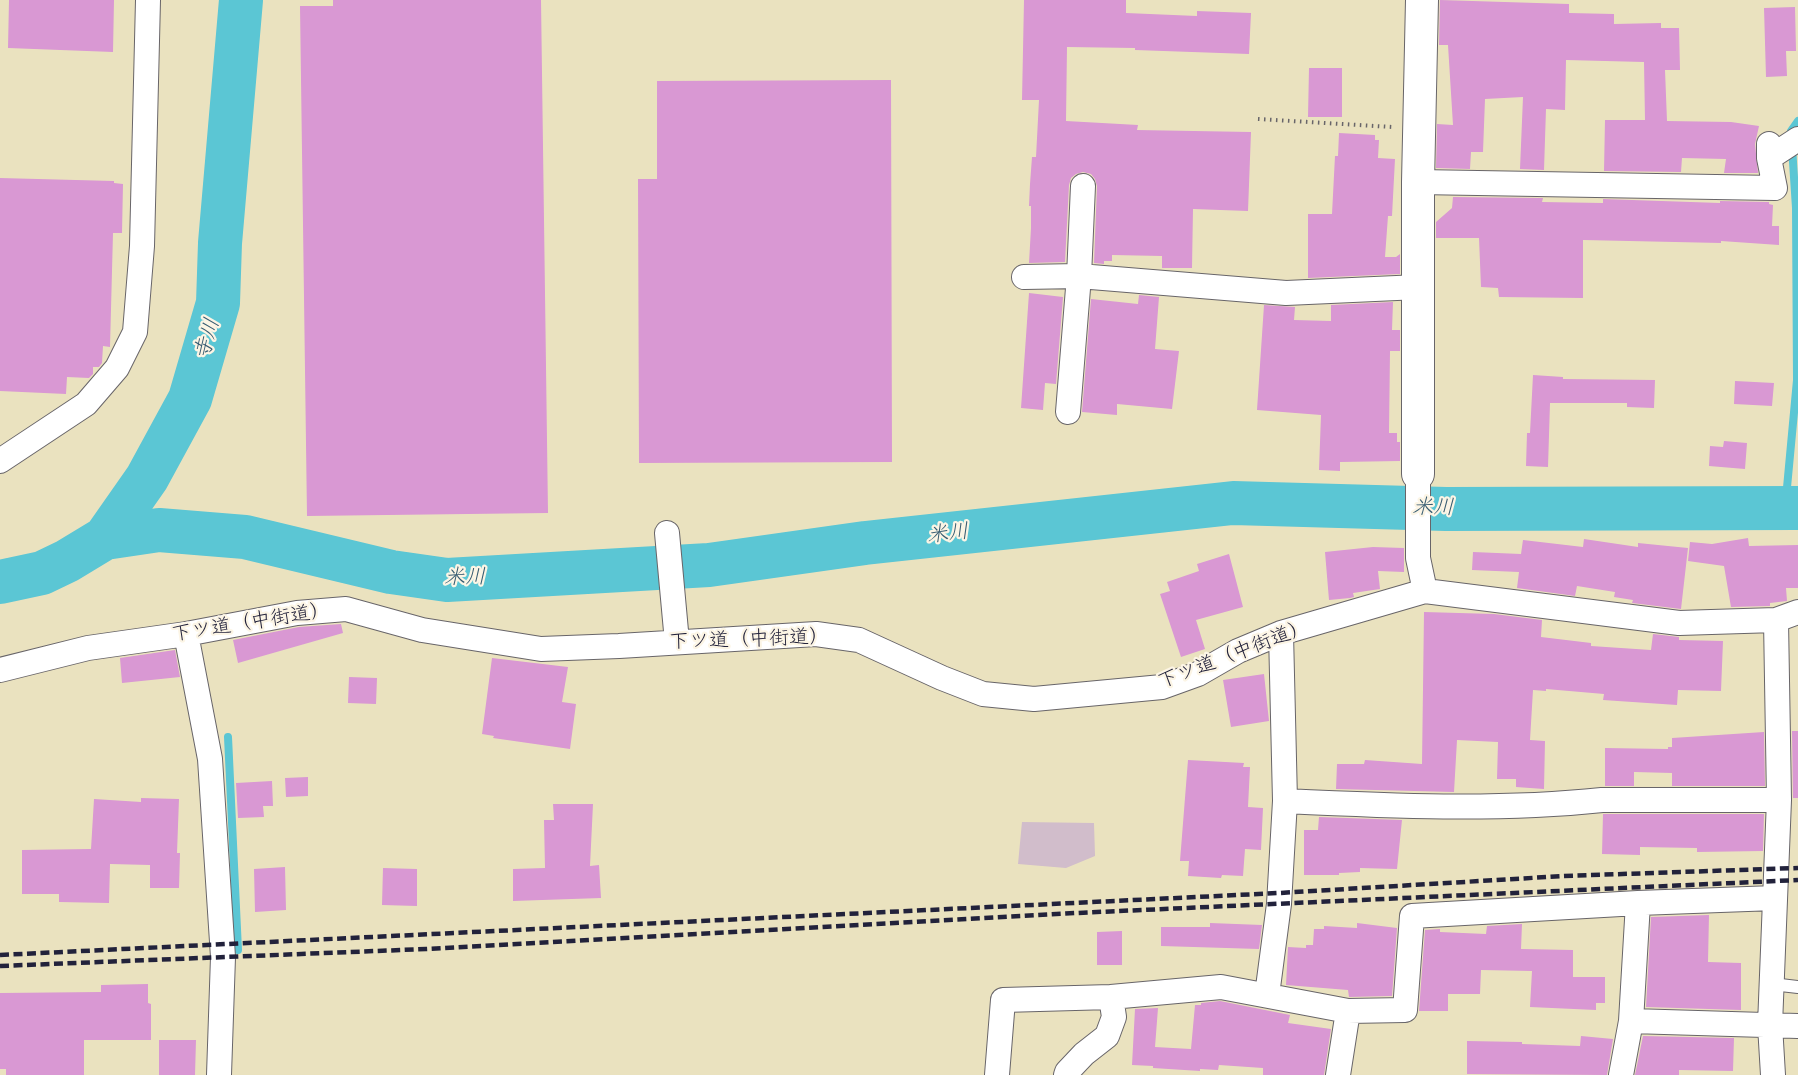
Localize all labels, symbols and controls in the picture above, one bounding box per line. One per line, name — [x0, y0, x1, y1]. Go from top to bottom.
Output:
water label: 寺川 — [190, 315, 226, 363]
water label: 米川 — [1412, 495, 1454, 521]
water label: 米川 — [926, 519, 970, 549]
water label: 米川 — [444, 565, 486, 591]
street label: 下ツ道（中街道） — [170, 599, 332, 647]
street label: 下ツ道（中街道） — [1155, 615, 1313, 695]
street label: 下ツ道（中街道） — [669, 625, 829, 655]

